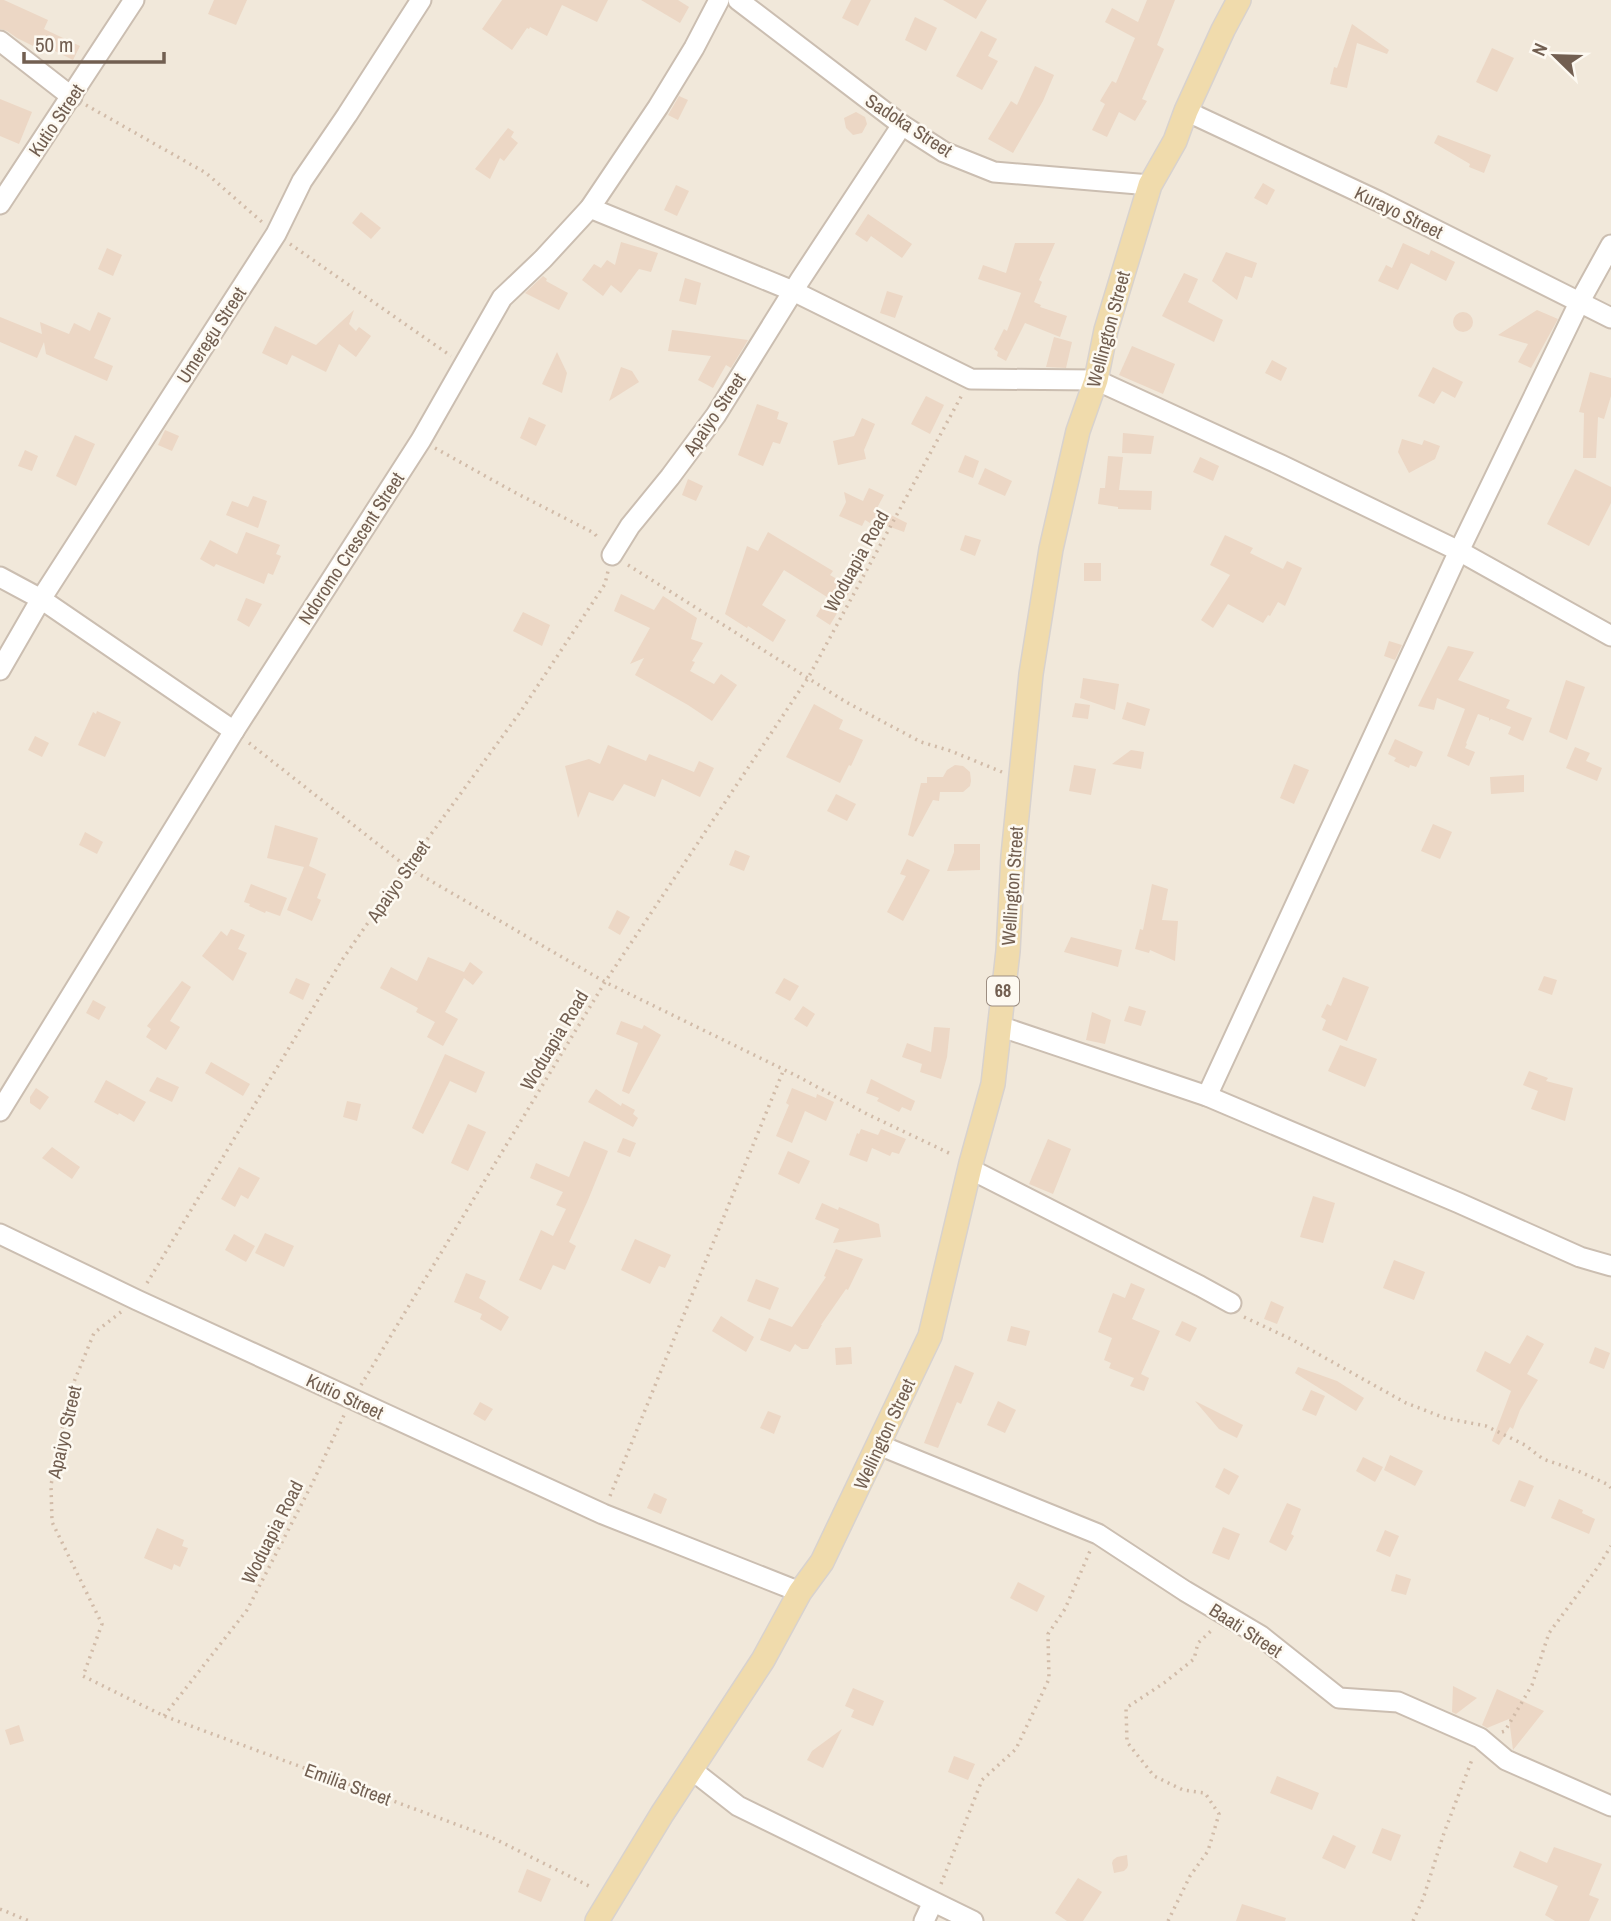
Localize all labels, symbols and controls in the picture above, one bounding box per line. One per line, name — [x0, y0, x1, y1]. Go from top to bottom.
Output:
scale bar — [24, 21, 164, 65]
north arrow — [1520, 21, 1590, 91]
text: 50 m — [35, 30, 73, 59]
text: N — [1525, 39, 1554, 60]
street label: Kutio Street — [22, 78, 90, 161]
street label: Sadoka Street — [861, 87, 958, 163]
street label: Kurayo Street — [1350, 179, 1448, 245]
street label: Wellington Street — [1080, 267, 1136, 390]
street label: Umeregu Street — [170, 281, 252, 388]
street label: Apaiyo Street — [676, 367, 752, 461]
street label: Ndoromo Crescent Street — [292, 466, 410, 629]
street label: Woduapia Road — [817, 506, 895, 616]
street label: Wellington Street — [995, 825, 1029, 946]
street label: Apaiyo Street — [360, 834, 436, 928]
road number: 68 — [987, 976, 1019, 1006]
street label: Woduapia Road — [514, 985, 594, 1095]
street label: Kutio Street — [302, 1367, 388, 1425]
street label: Wellington Street — [847, 1374, 921, 1494]
street label: Apaiyo Street — [40, 1382, 87, 1482]
street label: Woduapia Road — [235, 1476, 309, 1588]
street label: Baati Street — [1204, 1597, 1288, 1664]
street label: Emilia Street — [301, 1756, 395, 1812]

